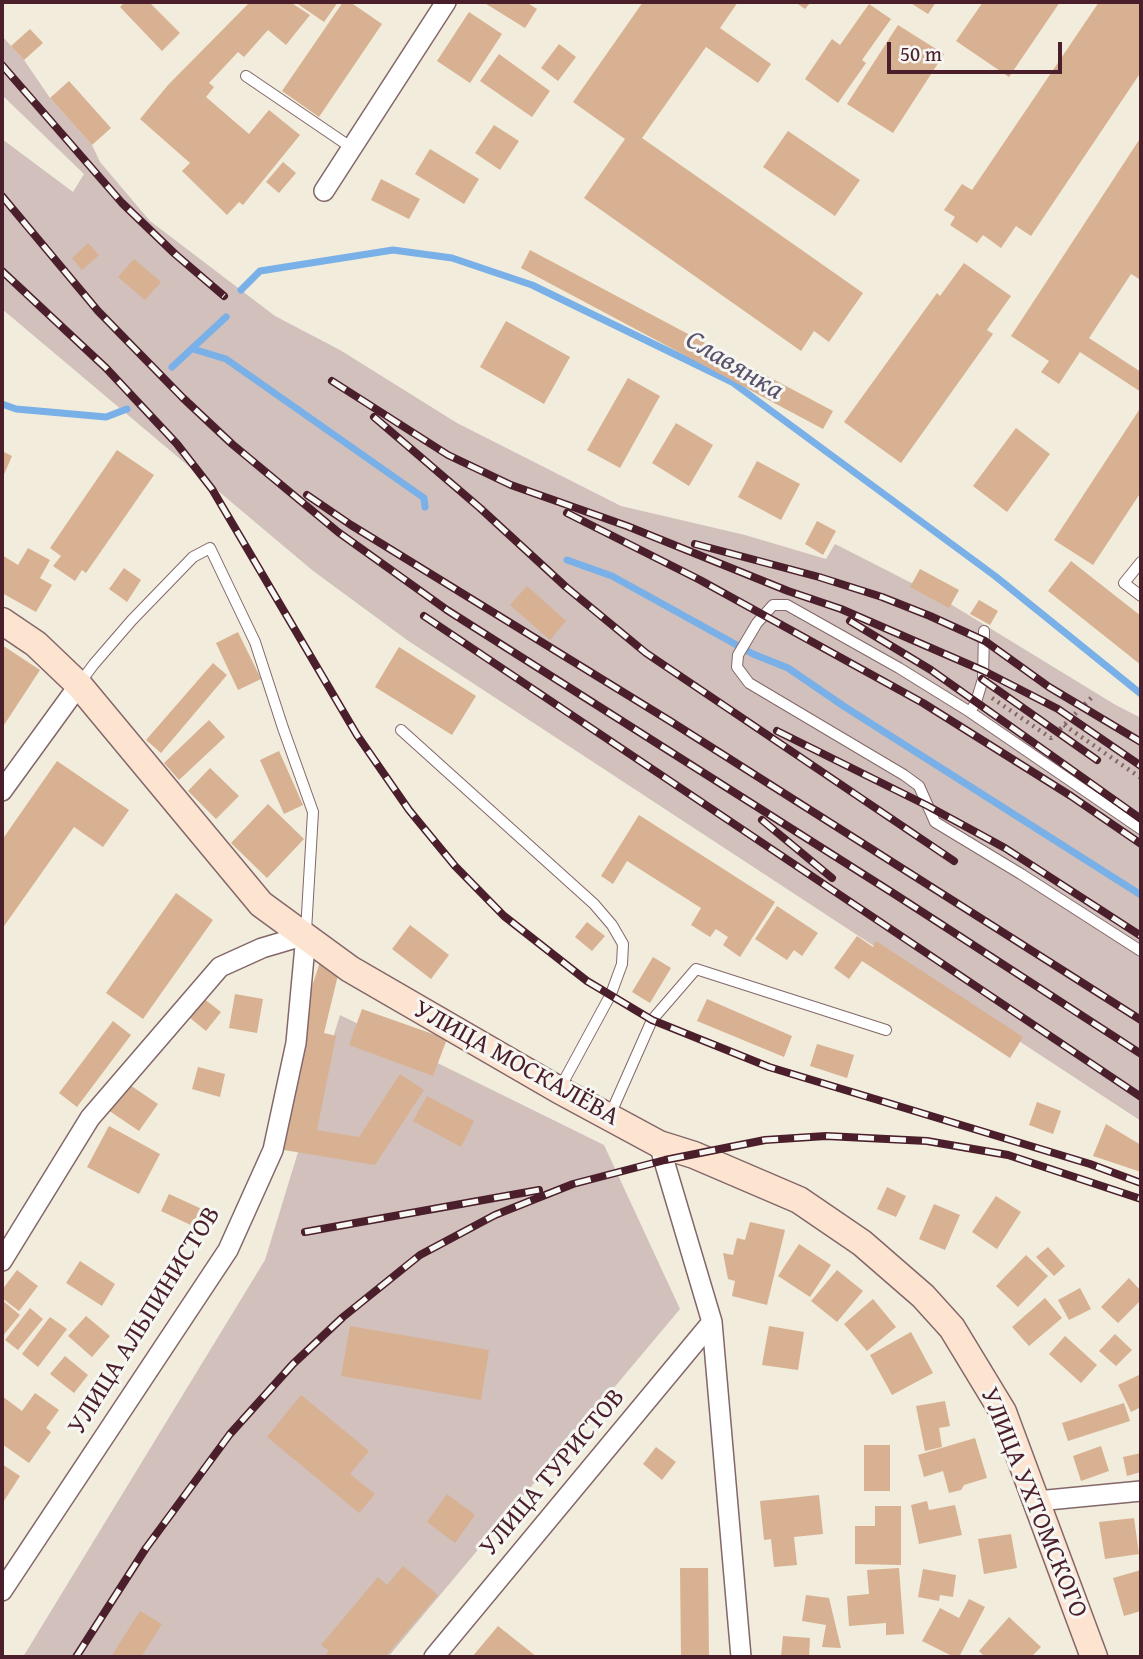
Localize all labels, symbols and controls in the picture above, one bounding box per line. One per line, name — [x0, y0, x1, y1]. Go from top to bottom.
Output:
scale bar — [891, 28, 1066, 72]
text: 50 m — [900, 38, 942, 69]
water label: Славянка — [679, 324, 789, 408]
street label: УЛИЦА МОСКАЛЁВА — [408, 995, 624, 1133]
street label: УЛИЦА АЛЬПИНИСТОВ — [62, 1201, 228, 1441]
street label: УЛИЦА ТУРИСТОВ — [474, 1383, 632, 1563]
street label: УЛИЦА УХТОМСКОГО — [973, 1384, 1093, 1622]

